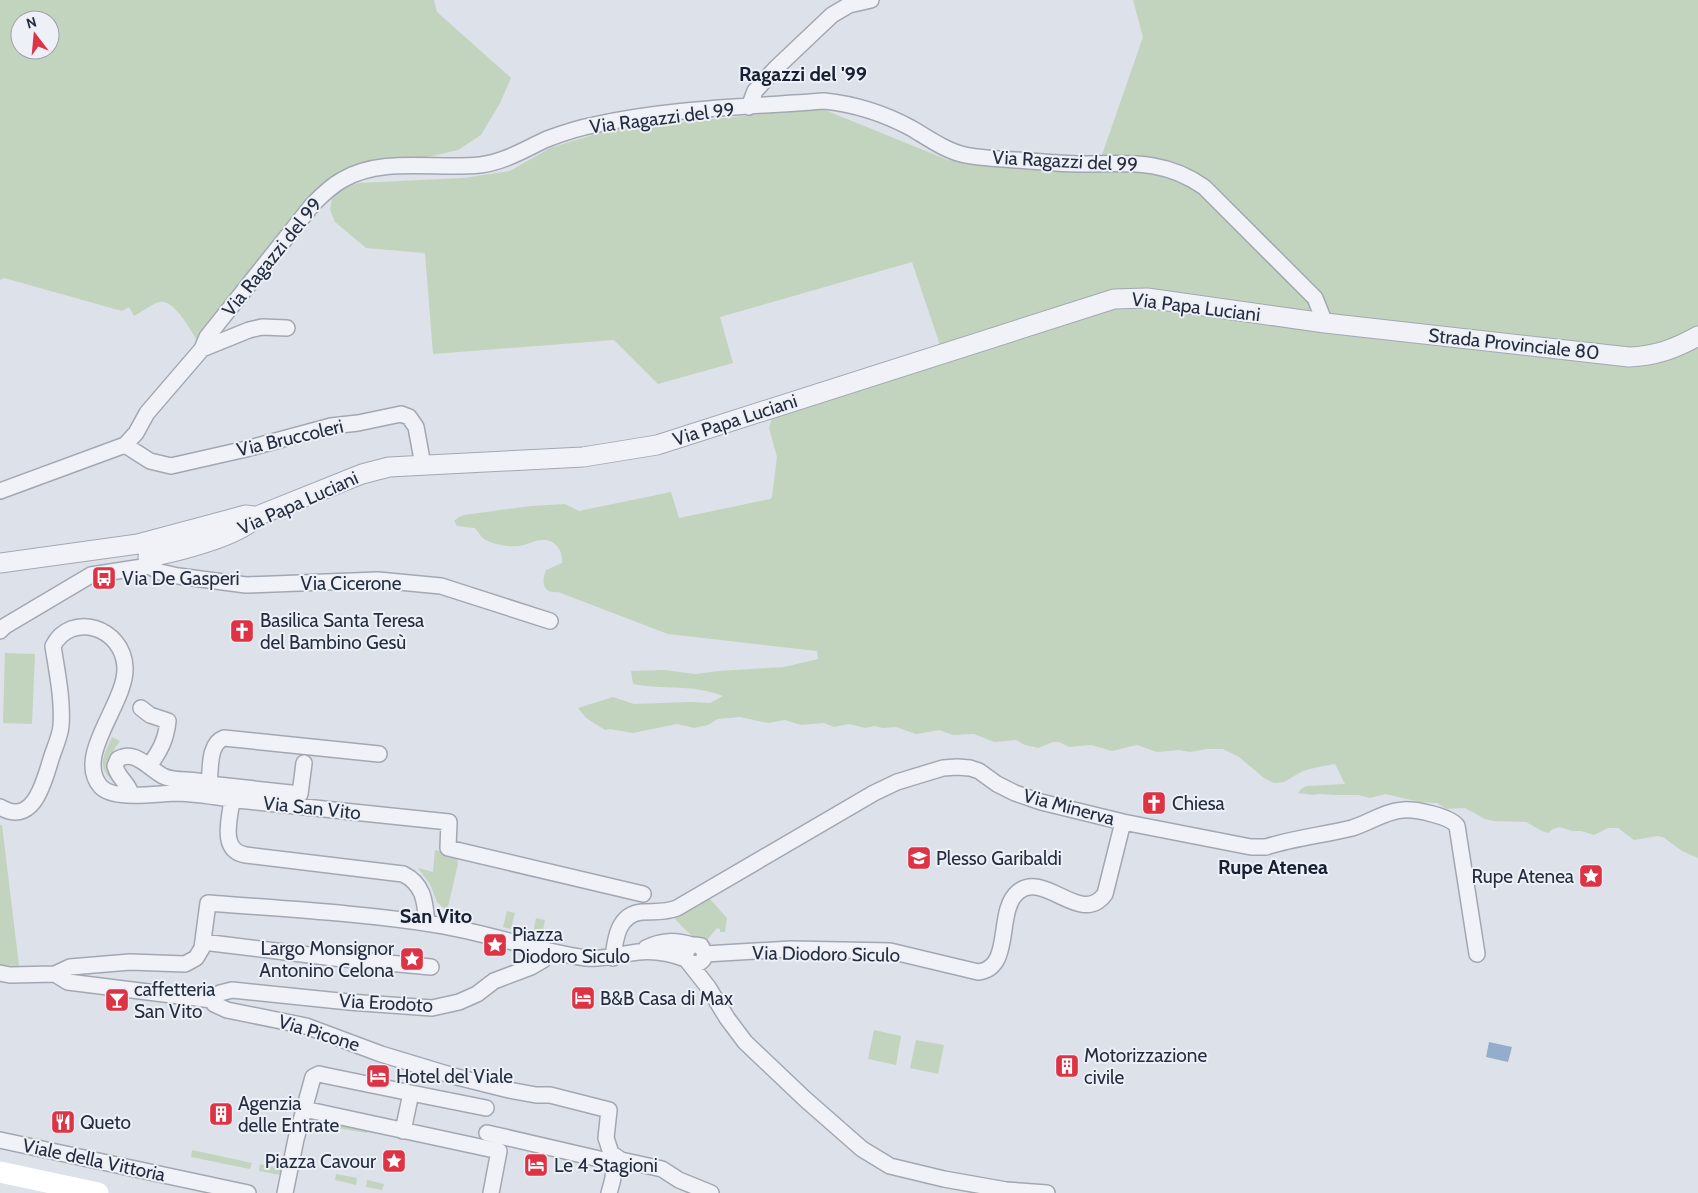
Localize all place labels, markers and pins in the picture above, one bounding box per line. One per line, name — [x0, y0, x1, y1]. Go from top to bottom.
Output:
bus stop icon: Via De Gasperi — [91, 565, 117, 591]
place label: Via De Gasperi — [122, 567, 240, 590]
place label: Basilica Santa Teresa del Bambino Gesù — [260, 609, 424, 654]
church icon: Basilica Santa Teresa del Bambino Gesù — [229, 618, 255, 644]
church icon: Chiesa — [1141, 790, 1167, 816]
place label: Chiesa — [1172, 792, 1225, 815]
school or university icon: Plesso Garibaldi — [906, 845, 932, 871]
place label: Plesso Garibaldi — [936, 847, 1062, 870]
place icon: Rupe Atenea — [1578, 863, 1604, 889]
place label: Rupe Atenea — [1472, 865, 1574, 888]
place label: Piazza Diodoro Siculo — [512, 923, 630, 968]
place icon: Piazza Diodoro Siculo — [482, 932, 508, 958]
place label: Largo Monsignor Antonino Celona — [259, 937, 394, 982]
place icon: Largo Monsignor Antonino Celona — [399, 946, 425, 972]
place label: caffetteria San Vito — [134, 978, 215, 1023]
hotel icon: B&B Casa di Max — [570, 985, 596, 1011]
bar icon: caffetteria San Vito — [104, 987, 130, 1013]
place label: B&B Casa di Max — [600, 987, 733, 1010]
place label: Motorizzazione civile — [1084, 1044, 1207, 1089]
building icon: Motorizzazione civile — [1054, 1053, 1080, 1079]
hotel icon: Hotel del Viale — [365, 1063, 391, 1089]
place label: Hotel del Viale — [396, 1065, 513, 1088]
place label: Agenzia delle Entrate — [238, 1092, 340, 1137]
building icon: Agenzia delle Entrate — [208, 1101, 234, 1127]
restaurant icon: Queto — [50, 1109, 76, 1135]
place label: Queto — [80, 1111, 131, 1134]
place icon: Piazza Cavour — [381, 1148, 407, 1174]
place label: Piazza Cavour — [265, 1150, 376, 1173]
hotel icon: Le 4 Stagioni — [523, 1152, 549, 1178]
place label: Le 4 Stagioni — [554, 1154, 658, 1177]

